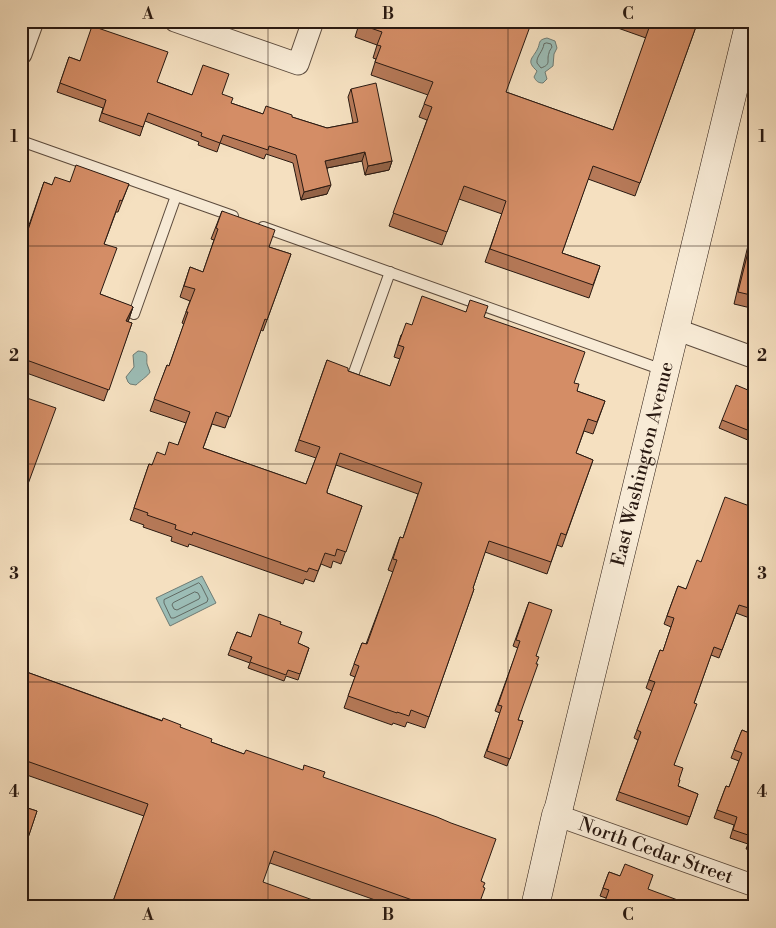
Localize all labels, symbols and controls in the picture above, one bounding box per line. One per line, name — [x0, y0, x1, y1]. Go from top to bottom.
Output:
text: A — [141, 4, 154, 24]
text: B — [382, 4, 394, 24]
text: C — [622, 4, 634, 24]
text: 1 — [10, 127, 18, 147]
text: 1 — [758, 127, 766, 147]
text: 2 — [9, 346, 19, 366]
text: 2 — [757, 346, 767, 366]
street label: East Washington Avenue — [606, 359, 679, 569]
text: 3 — [9, 564, 19, 584]
text: 3 — [757, 564, 767, 584]
text: 4 — [9, 782, 20, 802]
text: 4 — [757, 782, 768, 802]
street label: North Cedar Street — [575, 812, 737, 889]
text: A — [141, 905, 154, 925]
text: B — [382, 905, 394, 925]
text: C — [622, 905, 634, 925]

